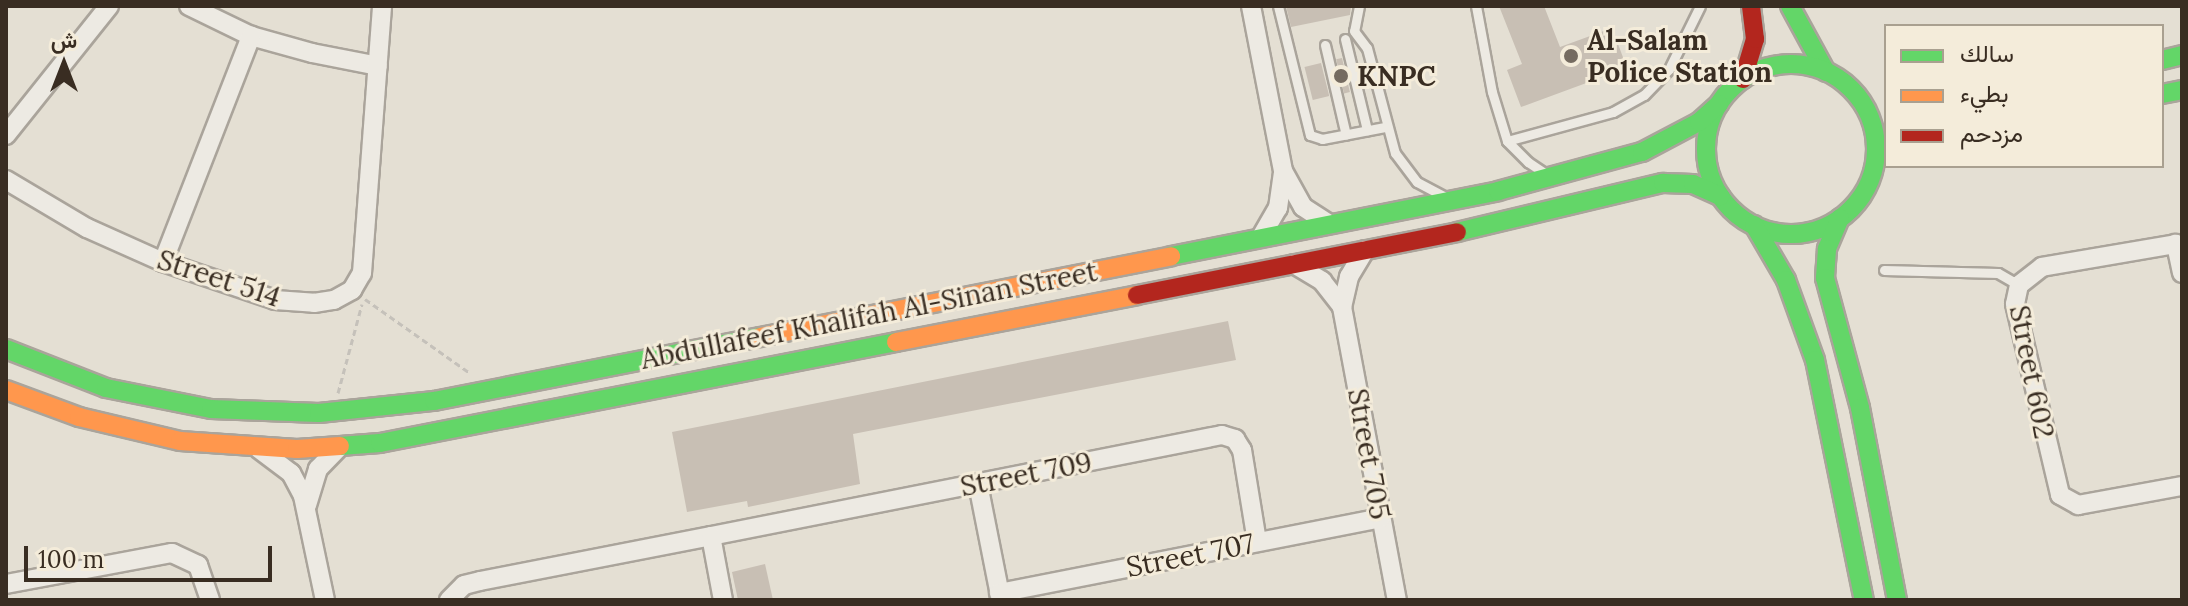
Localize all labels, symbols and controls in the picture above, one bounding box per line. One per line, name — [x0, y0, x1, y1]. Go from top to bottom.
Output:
place label: Al-Salam Police Station — [1587, 23, 1772, 89]
north arrow — [24, 24, 104, 104]
legend — [1884, 24, 2164, 168]
text: ش — [51, 26, 77, 54]
text: سالك — [1960, 38, 2014, 69]
marker: Al-Salam Police Station — [1562, 47, 1580, 65]
place label: KNPC — [1357, 59, 1436, 93]
marker: KNPC — [1332, 67, 1350, 85]
text: بطيء — [1960, 78, 2009, 109]
text: مزدحم — [1960, 118, 2023, 149]
street label: Street 514 — [153, 242, 285, 314]
street label: Abdullafeef Khalifah Al-Sinan Street — [638, 254, 1100, 376]
street label: Street 602 — [2003, 302, 2061, 442]
street label: Street 705 — [1341, 386, 1397, 522]
street label: Street 709 — [957, 445, 1095, 503]
street label: Street 707 — [1123, 526, 1257, 584]
scale bar — [28, 530, 276, 580]
text: 100 m — [38, 544, 104, 575]

